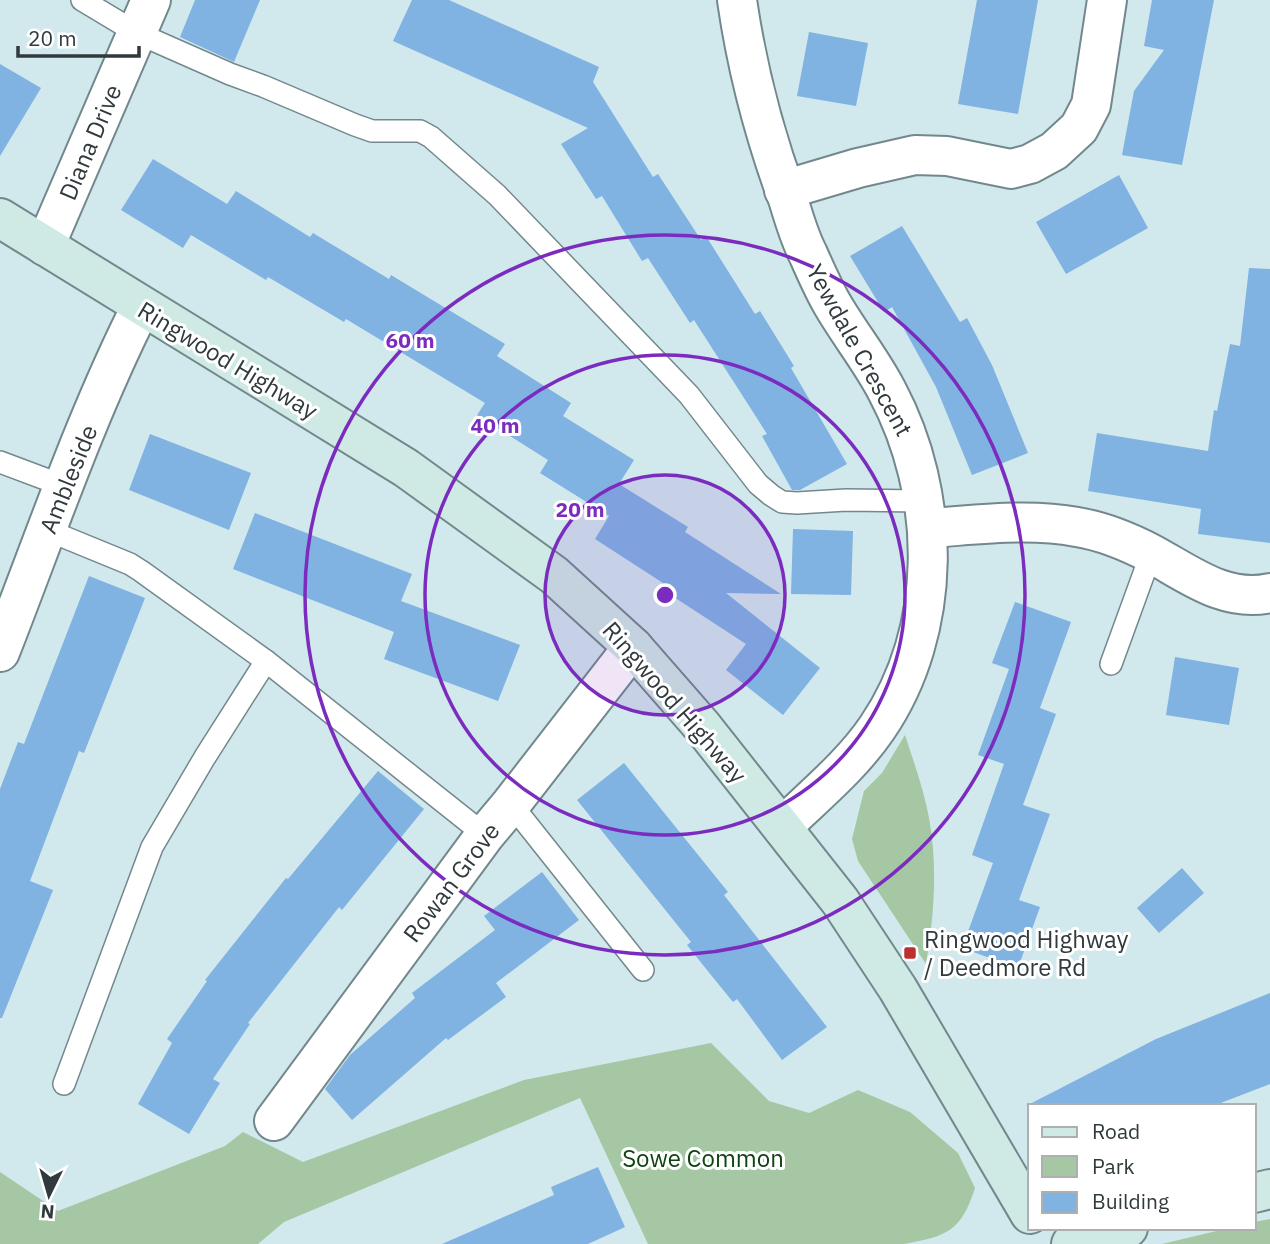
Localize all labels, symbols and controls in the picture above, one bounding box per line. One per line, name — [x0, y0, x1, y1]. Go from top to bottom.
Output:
scale bar — [18, 14, 138, 58]
text: 20 m — [28, 24, 77, 52]
street label: Diana Drive — [51, 79, 129, 205]
street label: Yewdale Crescent — [799, 258, 921, 442]
street label: Ringwood Highway — [132, 294, 324, 426]
text: 60 m — [386, 326, 434, 354]
text: 40 m — [471, 411, 519, 439]
street label: Ambleside — [32, 420, 104, 538]
text: 20 m — [556, 495, 604, 523]
centre of rings — [653, 583, 677, 607]
street label: Ringwood Highway — [596, 614, 754, 790]
street label: Rowan Grove — [395, 816, 507, 948]
place label: Ringwood Highway / Deedmore Rd — [924, 923, 1129, 983]
marker: Ringwood Highway / Deedmore Rd — [902, 945, 918, 961]
legend — [1028, 1104, 1256, 1230]
text: Road — [1092, 1117, 1140, 1145]
park label: Sowe Common — [622, 1142, 784, 1174]
text: Park — [1092, 1152, 1135, 1180]
north arrow — [14, 1160, 84, 1230]
text: Building — [1092, 1187, 1169, 1215]
text: N — [40, 1199, 55, 1224]

